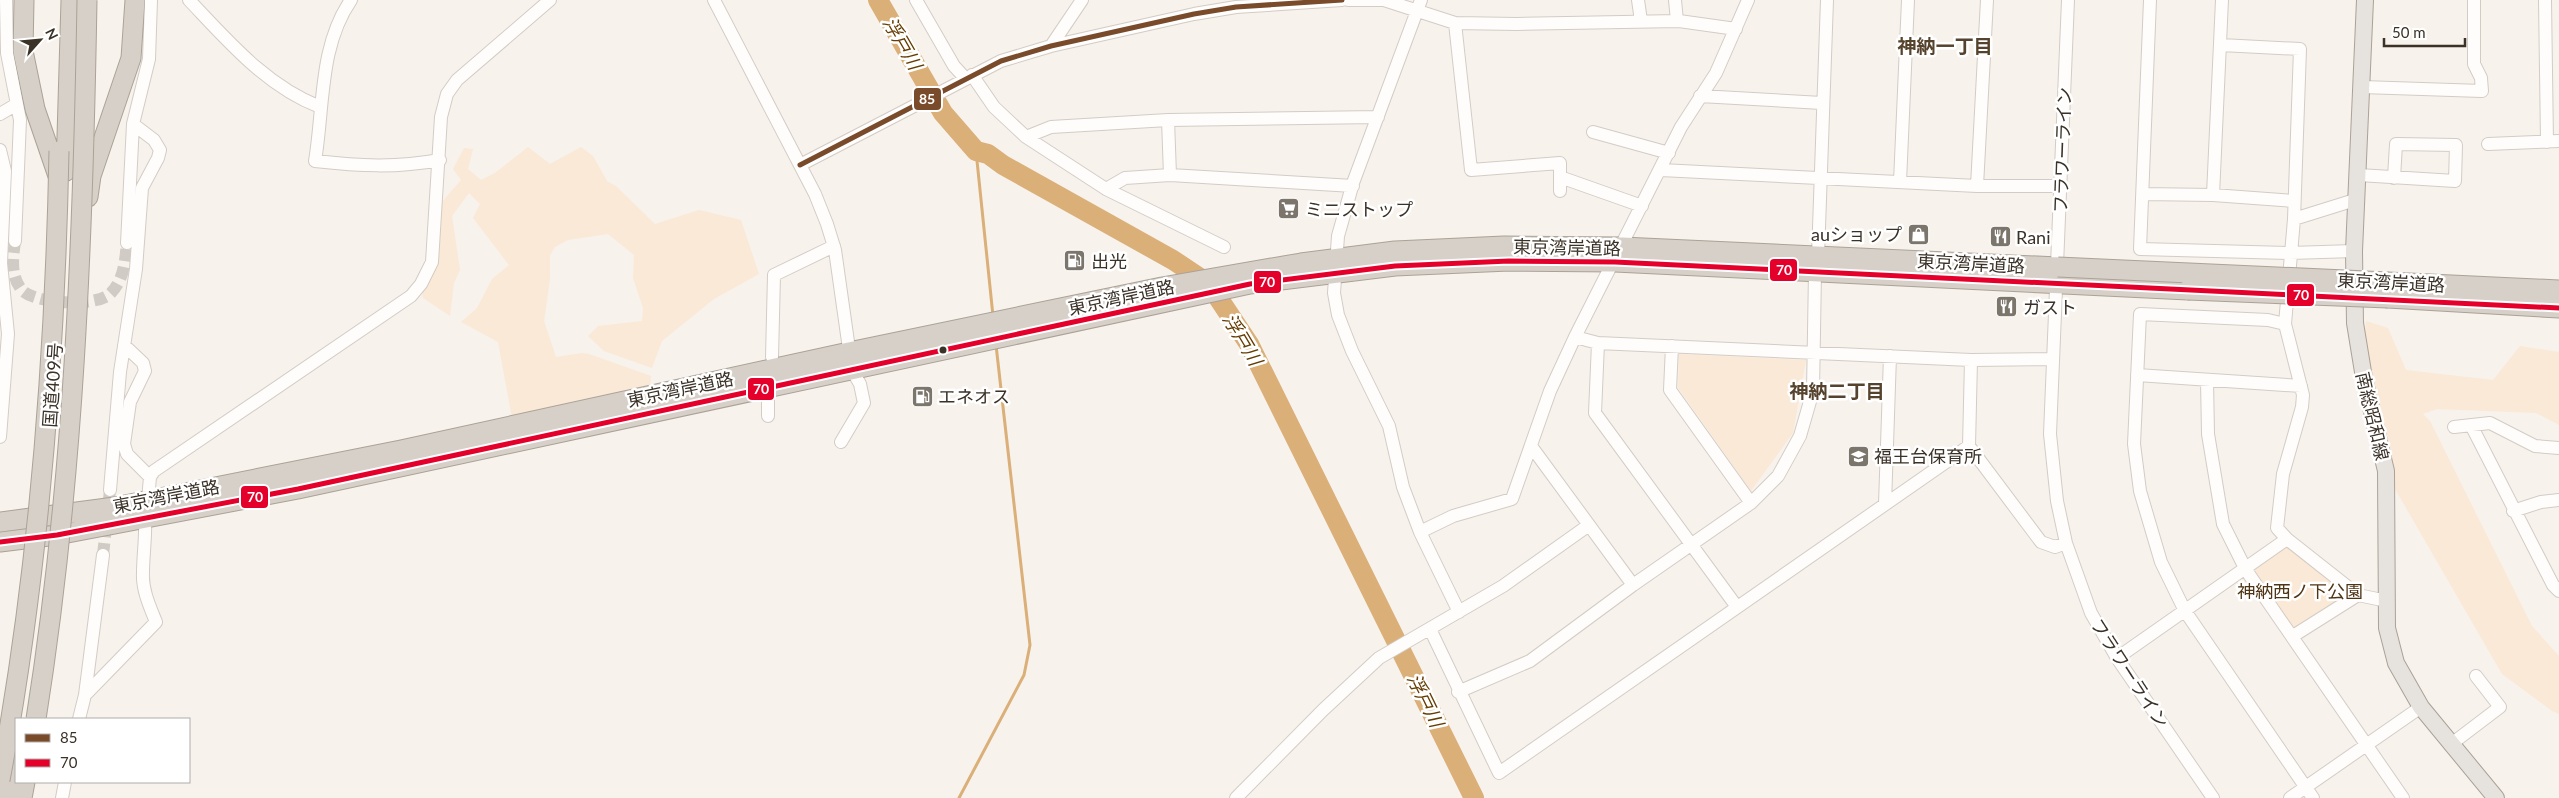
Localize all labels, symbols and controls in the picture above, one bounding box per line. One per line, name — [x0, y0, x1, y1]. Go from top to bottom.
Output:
water label: 浮戸川 — [879, 13, 928, 75]
north arrow — [15, 15, 65, 65]
scale bar — [2384, 15, 2465, 47]
text: 50 m — [2392, 23, 2426, 41]
text: N — [42, 25, 62, 43]
district label: 神納一丁目 — [1897, 34, 1993, 57]
line badge: 85 — [913, 87, 942, 111]
street label: フラワーライン — [2049, 87, 2075, 213]
text: 85 — [919, 90, 935, 107]
supermarket icon: ミニストップ — [1277, 197, 1301, 221]
place label: ミニストップ — [1305, 198, 1413, 220]
shop icon: auショップ — [1906, 222, 1930, 246]
place label: auショップ — [1811, 223, 1902, 245]
restaurant icon: Rani — [1988, 225, 2012, 249]
place label: Rani — [2016, 226, 2050, 248]
street label: 東京湾岸道路 — [1513, 235, 1621, 259]
fuel station icon: 出光 — [1063, 249, 1087, 273]
street label: 東京湾岸道路 — [1916, 249, 2026, 277]
place label: 出光 — [1091, 250, 1127, 272]
line badge: 70 — [1769, 258, 1798, 282]
text: 70 — [1776, 261, 1792, 278]
street label: 東京湾岸道路 — [2336, 268, 2446, 296]
line badge: 70 — [1253, 270, 1282, 294]
text: 70 — [1259, 273, 1275, 290]
street label: 東京湾岸道路 — [1066, 275, 1176, 319]
line badge: 70 — [2286, 283, 2315, 307]
text: 70 — [2293, 286, 2309, 303]
restaurant icon: ガスト — [1995, 295, 2019, 319]
place label: ガスト — [2023, 296, 2077, 318]
water label: 浮戸川 — [1218, 309, 1269, 371]
street label: 国道409号 — [38, 342, 66, 428]
unlabelled marker — [938, 345, 948, 355]
street label: 東京湾岸道路 — [625, 367, 735, 411]
street label: 南総昭和線 — [2352, 370, 2394, 462]
line badge: 70 — [747, 377, 775, 401]
district label: 神納二丁目 — [1789, 379, 1885, 402]
text: 70 — [753, 380, 769, 397]
fuel station icon: エネオス — [910, 384, 934, 408]
place label: エネオス — [938, 385, 1010, 407]
school or university icon: 福王台保育所 — [1846, 444, 1870, 468]
place label: 福王台保育所 — [1874, 445, 1982, 467]
street label: 東京湾岸道路 — [111, 475, 221, 517]
line badge: 70 — [240, 485, 269, 509]
text: 70 — [247, 488, 263, 505]
park label: 神納西ノ下公園 — [2237, 580, 2363, 602]
street label: フラワーライン — [2086, 614, 2174, 732]
water label: 浮戸川 — [1403, 669, 1450, 732]
legend — [15, 718, 190, 783]
text: 85 — [60, 728, 77, 746]
text: 70 — [60, 753, 78, 771]

